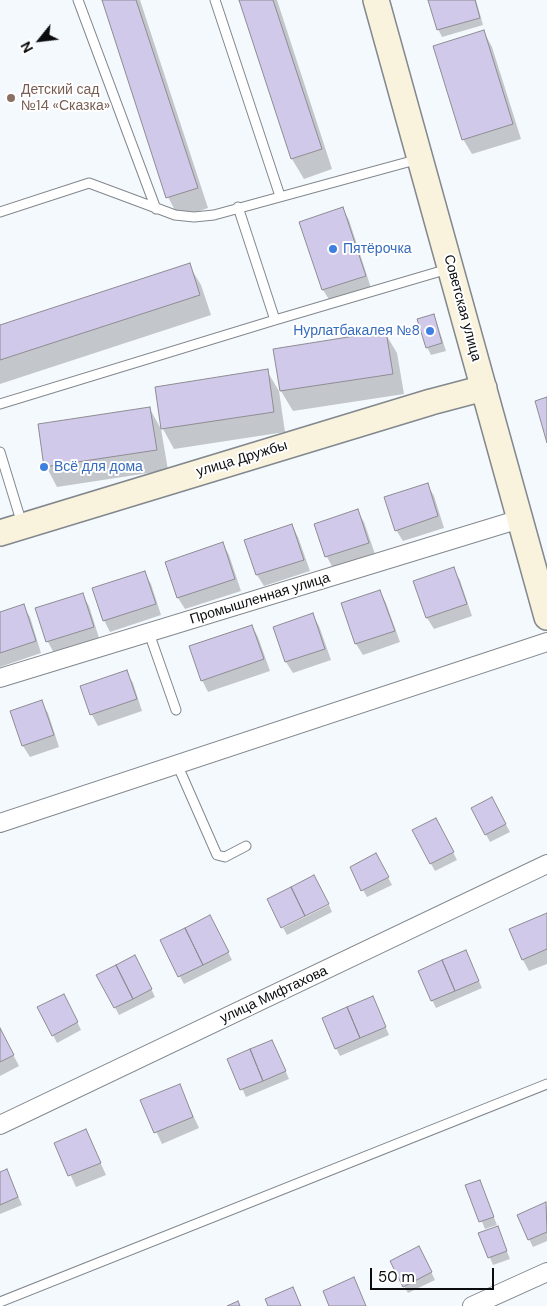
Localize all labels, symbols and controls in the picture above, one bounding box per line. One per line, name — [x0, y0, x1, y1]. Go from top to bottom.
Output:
north arrow — [15, 15, 65, 65]
text: N — [17, 38, 37, 56]
place label: Детский сад №14 «Сказка» — [21, 82, 110, 114]
marker: Детский сад №14 «Сказка» — [5, 92, 17, 104]
place label: Пятёрочка — [343, 241, 412, 257]
marker: Пятёрочка — [327, 243, 339, 255]
street label: Советская улица — [440, 253, 484, 363]
place label: Нурлатбакалея №8 — [293, 323, 420, 339]
marker: Нурлатбакалея №8 — [424, 325, 436, 337]
street label: улица Дружбы — [195, 437, 289, 481]
place label: Всё для дома — [54, 459, 143, 475]
marker: Всё для дома — [38, 461, 50, 473]
street label: Промышленная улица — [188, 570, 332, 628]
street label: улица Мифтахова — [218, 963, 330, 1027]
scale bar — [372, 1258, 496, 1290]
text: 50 m — [378, 1267, 415, 1287]

